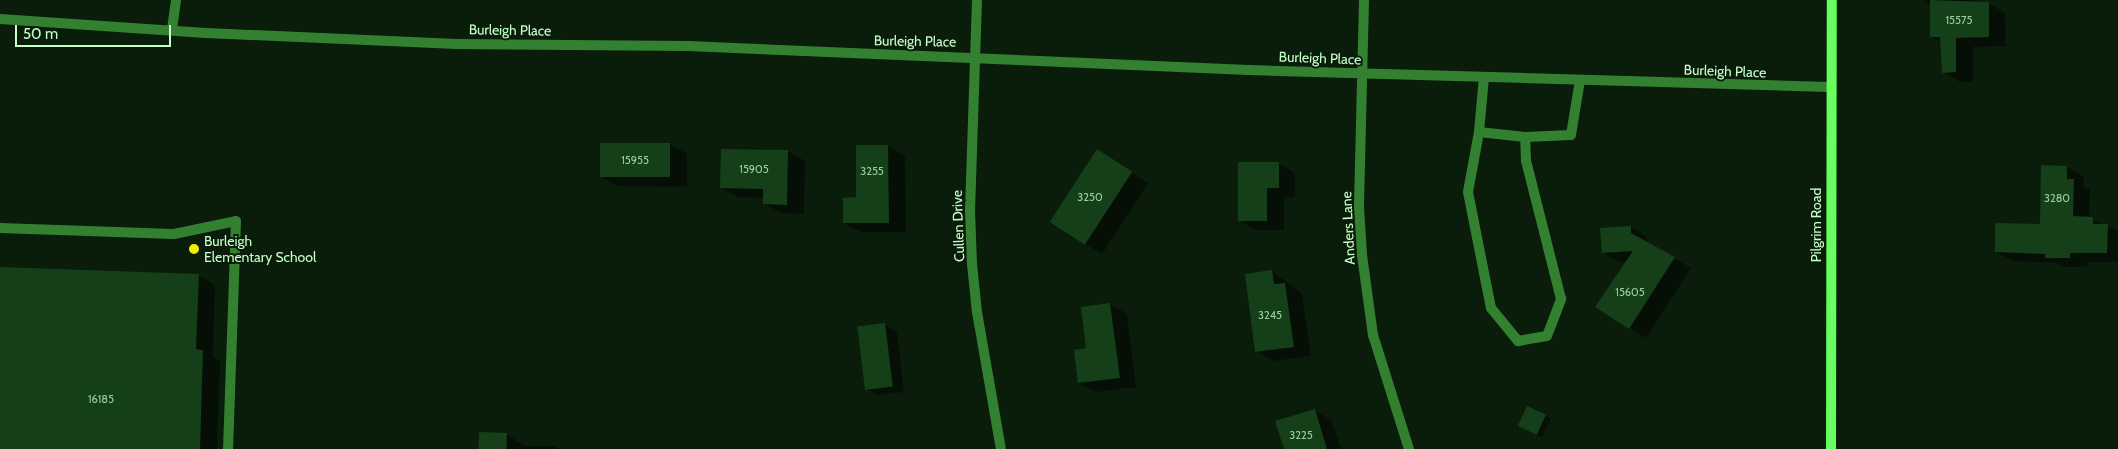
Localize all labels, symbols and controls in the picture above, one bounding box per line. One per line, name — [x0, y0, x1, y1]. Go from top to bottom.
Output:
house number: 15575 — [1946, 13, 1972, 27]
scale bar — [18, 15, 174, 47]
street label: Burleigh Place — [469, 21, 551, 39]
text: 50 m — [23, 25, 58, 43]
street label: Burleigh Place — [874, 32, 956, 50]
street label: Burleigh Place — [1278, 48, 1362, 68]
street label: Burleigh Place — [1683, 61, 1767, 81]
house number: 15955 — [621, 153, 649, 167]
house number: 15905 — [739, 162, 769, 176]
house number: 3255 — [860, 164, 884, 178]
street label: Pilgrim Road — [1808, 188, 1824, 262]
street label: Cullen Drive — [948, 190, 968, 262]
house number: 3250 — [1077, 190, 1103, 204]
street label: Anders Lane — [1338, 191, 1358, 265]
house number: 3280 — [2044, 191, 2070, 205]
place label: Burleigh Elementary School — [204, 233, 316, 266]
marker: Burleigh Elementary School — [188, 243, 200, 255]
house number: 15605 — [1615, 285, 1645, 299]
house number: 3245 — [1258, 308, 1282, 322]
house number: 16185 — [88, 392, 114, 406]
house number: 3225 — [1289, 428, 1313, 442]

